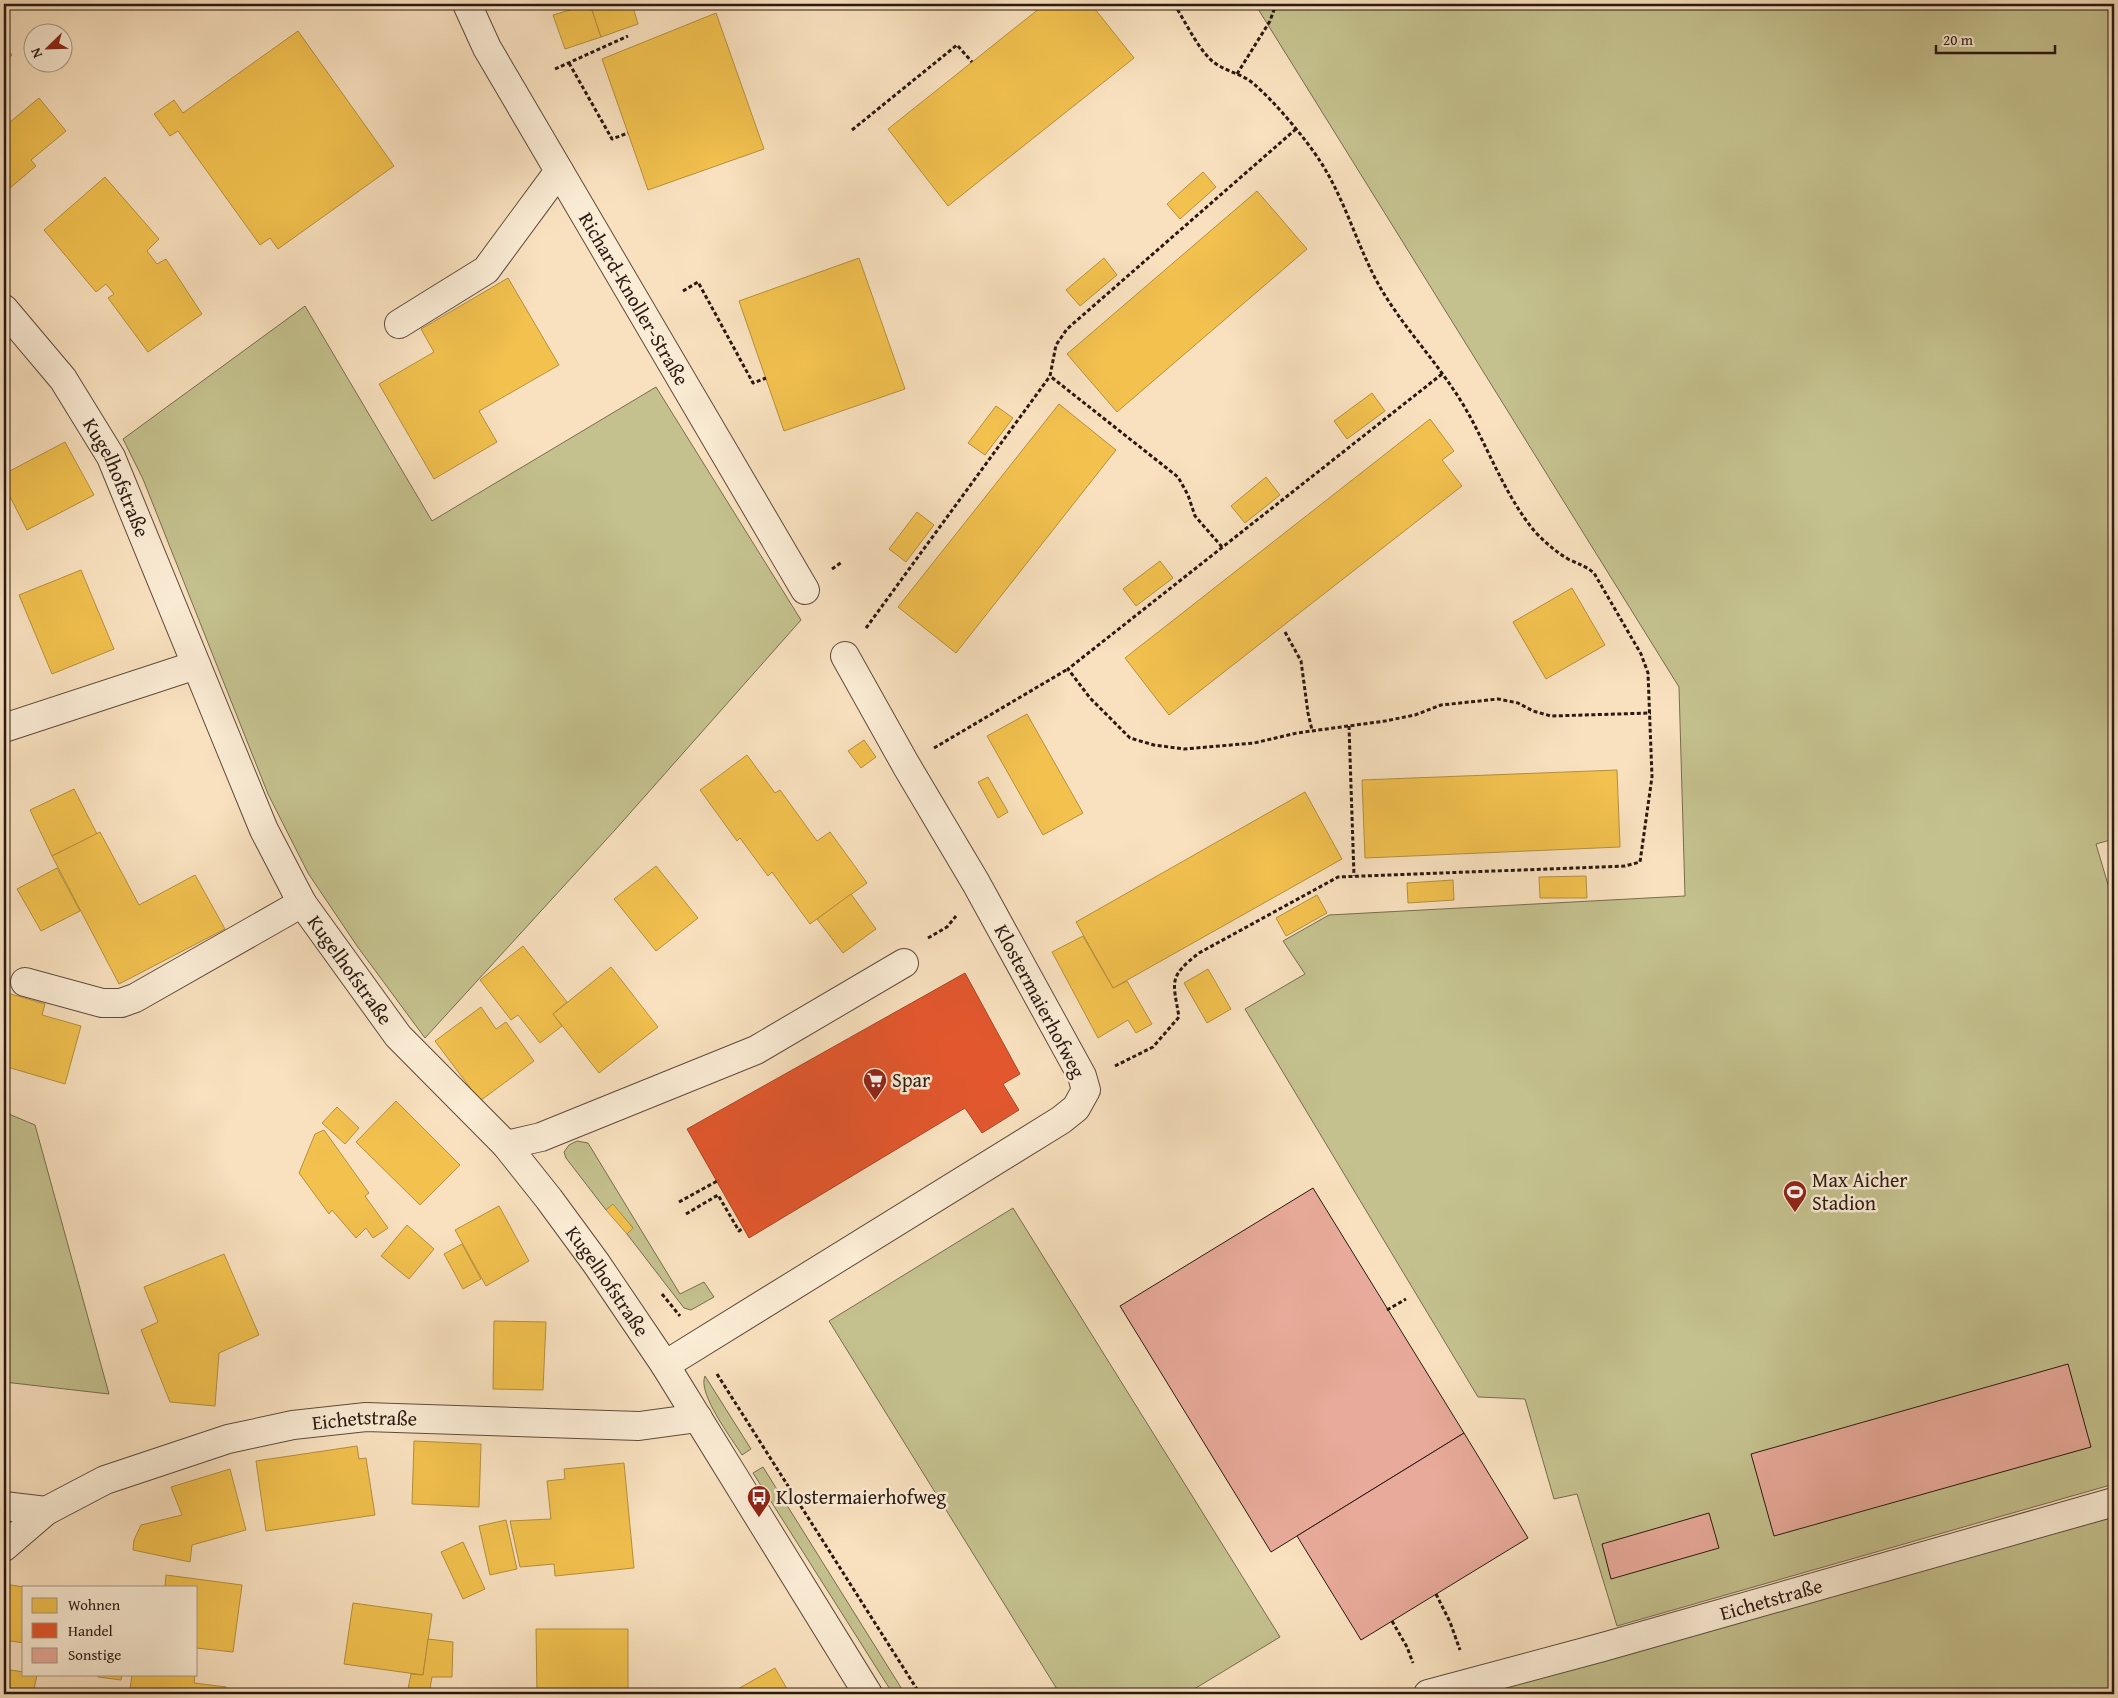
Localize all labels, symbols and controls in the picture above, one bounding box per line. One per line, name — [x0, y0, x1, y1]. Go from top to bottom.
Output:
north arrow — [22, 22, 72, 72]
scale bar — [1936, 22, 2054, 54]
text: 20 m — [1943, 29, 1974, 50]
text: N — [25, 44, 47, 61]
street label: Richard-Knoller-Straße — [572, 206, 697, 391]
street label: Kugelhofstraße — [76, 412, 157, 541]
street label: Kugelhofstraße — [301, 909, 400, 1030]
street label: Klostermaierhofweg — [988, 919, 1093, 1083]
place label: Spar — [892, 1065, 930, 1094]
supermarket icon: Spar — [862, 1067, 888, 1101]
place label: Max Aicher Stadion — [1812, 1165, 1908, 1217]
sports icon: Max Aicher Stadion — [1782, 1179, 1808, 1213]
street label: Kugelhofstraße — [559, 1219, 657, 1342]
street label: Eichetstraße — [310, 1402, 418, 1437]
place label: Klostermaierhofweg — [776, 1482, 946, 1511]
bus stop icon: Klostermaierhofweg — [746, 1484, 772, 1518]
street label: Eichetstraße — [1716, 1570, 1826, 1627]
legend — [22, 1586, 198, 1676]
text: Wohnen — [68, 1594, 121, 1615]
text: Handel — [68, 1620, 113, 1641]
text: Sonstige — [68, 1644, 121, 1665]

